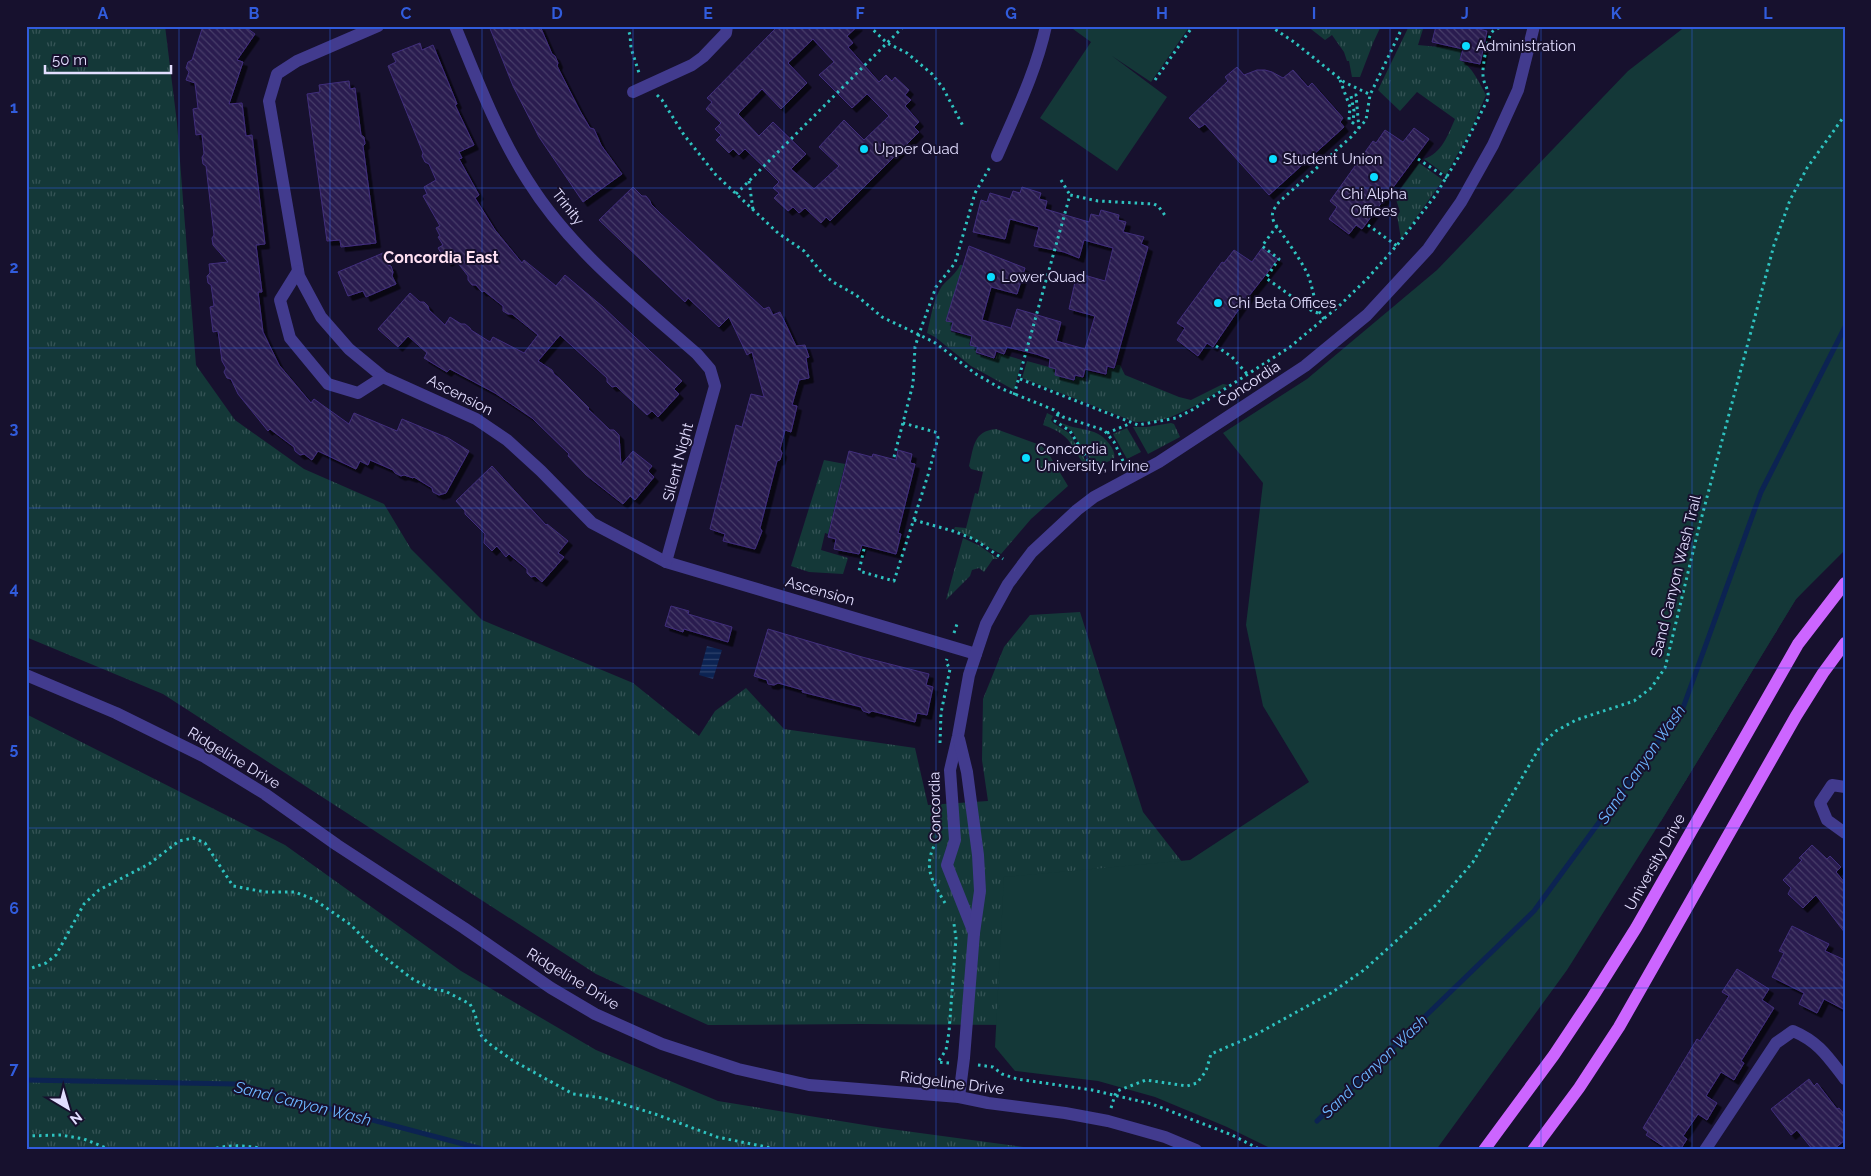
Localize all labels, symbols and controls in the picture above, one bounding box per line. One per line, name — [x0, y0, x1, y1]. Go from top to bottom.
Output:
text: A — [98, 4, 109, 23]
text: B — [249, 4, 260, 23]
text: C — [401, 4, 412, 23]
text: D — [551, 4, 563, 23]
text: E — [703, 4, 713, 23]
text: F — [855, 4, 865, 23]
text: G — [1005, 4, 1017, 23]
text: H — [1156, 4, 1168, 23]
text: I — [1312, 4, 1316, 23]
text: J — [1461, 4, 1469, 23]
text: K — [1611, 4, 1622, 23]
text: L — [1763, 4, 1773, 23]
place label: Administration — [1476, 37, 1576, 55]
marker: Administration — [1460, 40, 1472, 52]
scale bar — [45, 42, 171, 74]
text: 50 m — [52, 51, 87, 69]
text: 1 — [10, 98, 18, 117]
place label: Upper Quad — [874, 140, 959, 158]
marker: Upper Quad — [858, 143, 870, 155]
place label: Student Union — [1283, 150, 1383, 168]
marker: Student Union — [1267, 153, 1279, 165]
marker: Chi Alpha Offices — [1368, 171, 1380, 183]
street label: Trinity — [548, 185, 588, 229]
place label: Chi Alpha Offices — [1341, 185, 1407, 220]
district label: Concordia East — [383, 248, 499, 267]
text: 2 — [9, 258, 19, 277]
place label: Lower Quad — [1001, 268, 1085, 286]
marker: Lower Quad — [985, 271, 997, 283]
place label: Chi Beta Offices — [1228, 294, 1336, 312]
marker: Chi Beta Offices — [1212, 297, 1224, 309]
street label: Concordia — [1214, 357, 1284, 411]
street label: Ascension — [424, 371, 496, 419]
text: 3 — [10, 419, 19, 438]
street label: Silent Night — [659, 421, 697, 503]
place label: Concordia University, Irvine — [1036, 440, 1149, 475]
marker: Concordia University, Irvine — [1020, 452, 1032, 464]
street label: Sand Canyon Wash Trail — [1647, 492, 1705, 659]
street label: Ascension — [783, 573, 857, 609]
text: 4 — [9, 579, 19, 598]
water label: Sand Canyon Wash — [1593, 701, 1690, 828]
street label: Ridgeline Drive — [184, 723, 284, 793]
text: 5 — [10, 739, 19, 758]
street label: Concordia — [925, 771, 945, 843]
street label: University Drive — [1621, 810, 1689, 914]
text: 6 — [9, 899, 19, 918]
street label: Ridgeline Drive — [523, 944, 623, 1014]
water label: Sand Canyon Wash — [1317, 1011, 1432, 1123]
text: 7 — [10, 1059, 19, 1078]
street label: Ridgeline Drive — [899, 1068, 1005, 1098]
water label: Sand Canyon Wash — [231, 1077, 373, 1130]
north arrow — [42, 1084, 92, 1134]
text: N — [67, 1109, 85, 1128]

